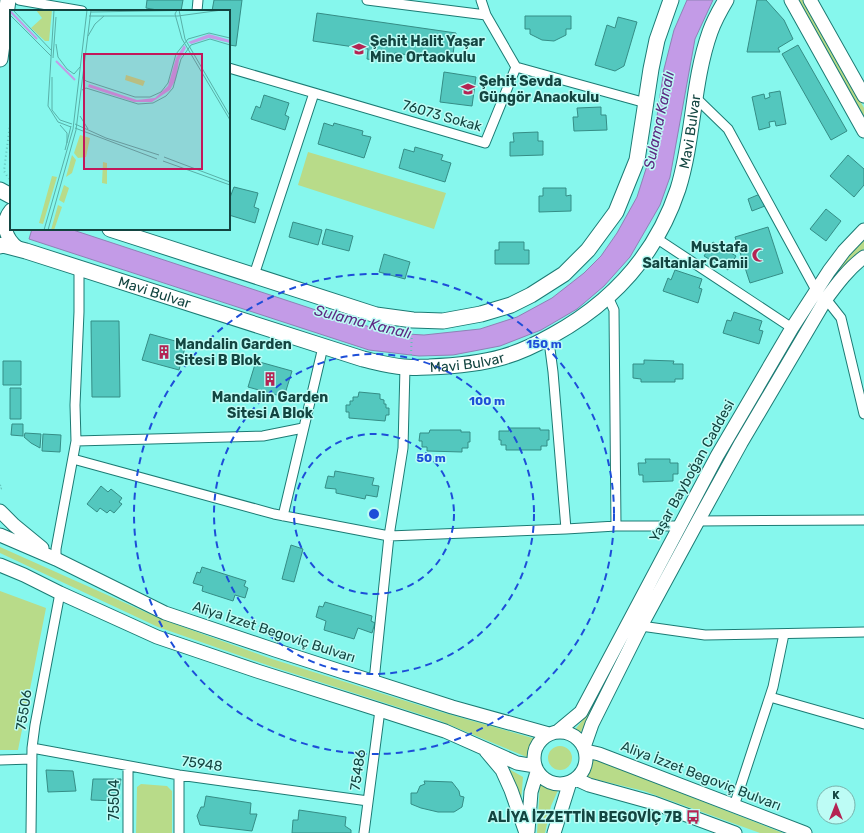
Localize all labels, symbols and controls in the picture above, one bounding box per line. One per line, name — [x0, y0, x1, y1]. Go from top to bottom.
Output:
inset map — [10, 10, 230, 230]
place label: Şehit Halit Yaşar Mine Ortaokulu — [370, 33, 485, 66]
school or university icon: Şehit Halit Yaşar Mine Ortaokulu — [351, 41, 367, 57]
water label: Sulama Kanalı — [640, 69, 678, 171]
place label: Şehit Sevda Güngör Anaokulu — [479, 73, 599, 106]
school or university icon: Şehit Sevda Güngör Anaokulu — [460, 81, 476, 97]
street label: Mavi Bulvar — [675, 92, 704, 170]
street label: 76073 Sokak — [400, 97, 484, 136]
place label: Mustafa Saltanlar Camii — [642, 239, 748, 272]
mosque icon: Mustafa Saltanlar Camii — [751, 247, 767, 263]
street label: Mavi Bulvar — [116, 273, 194, 312]
water label: Sulama Kanalı — [313, 301, 414, 343]
place label: Mandalin Garden Sitesi B Blok — [175, 336, 292, 369]
text: 150 m — [526, 337, 562, 351]
building icon: Mandalin Garden Sitesi B Blok — [156, 344, 172, 360]
street label: Mavi Bulvar — [429, 348, 507, 375]
building icon: Mandalin Garden Sitesi A Blok — [262, 371, 278, 387]
place label: Mandalin Garden Sitesi A Blok — [212, 389, 328, 422]
text: 100 m — [469, 394, 505, 408]
street label: Yaşar Bayboğan Caddesi — [646, 397, 738, 545]
text: 50 m — [416, 451, 446, 465]
centre of rings — [367, 507, 381, 521]
street label: Aliya İzzet Begoviç Bulvarı — [190, 598, 358, 666]
street label: 75506 — [12, 688, 36, 732]
street label: Aliya İzzet Begoviç Bulvarı — [619, 738, 783, 814]
street label: 75486 — [347, 748, 369, 792]
street label: 75948 — [180, 753, 224, 775]
street label: 75504 — [106, 779, 123, 821]
north arrow — [816, 785, 856, 825]
text: K — [832, 789, 840, 802]
place label: ALİYA İZZETTİN BEGOVİÇ 7B — [488, 808, 682, 826]
bus stop icon: ALİYA İZZETTİN BEGOVİÇ 7B — [685, 809, 701, 825]

